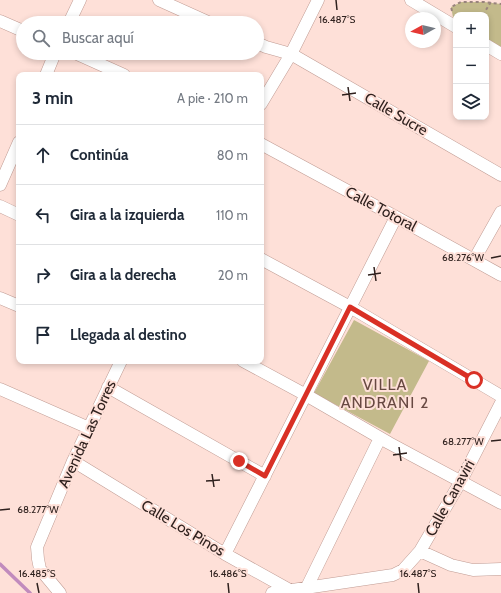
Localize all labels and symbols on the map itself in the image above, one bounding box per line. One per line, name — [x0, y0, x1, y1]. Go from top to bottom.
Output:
north arrow — [405, 12, 441, 48]
text: 16.487°S — [319, 13, 355, 26]
street label: Calle Sucre — [361, 89, 431, 139]
street label: Calle Totoral — [342, 183, 420, 235]
text: 68.276°W — [442, 251, 484, 264]
route start — [465, 371, 483, 389]
district label: VILLA ANDRANI 2 — [341, 375, 429, 412]
street label: Avenida Las Torres — [54, 377, 120, 491]
text: 68.277°W — [442, 435, 484, 448]
route end — [230, 452, 248, 470]
street label: Calle Canaviri — [422, 457, 478, 539]
street label: Calle Los Pinos — [138, 496, 228, 560]
text: 68.277°W — [17, 503, 59, 516]
text: 16.485°S — [18, 567, 56, 580]
text: 16.486°S — [209, 567, 247, 580]
text: 16.487°S — [400, 567, 436, 580]

